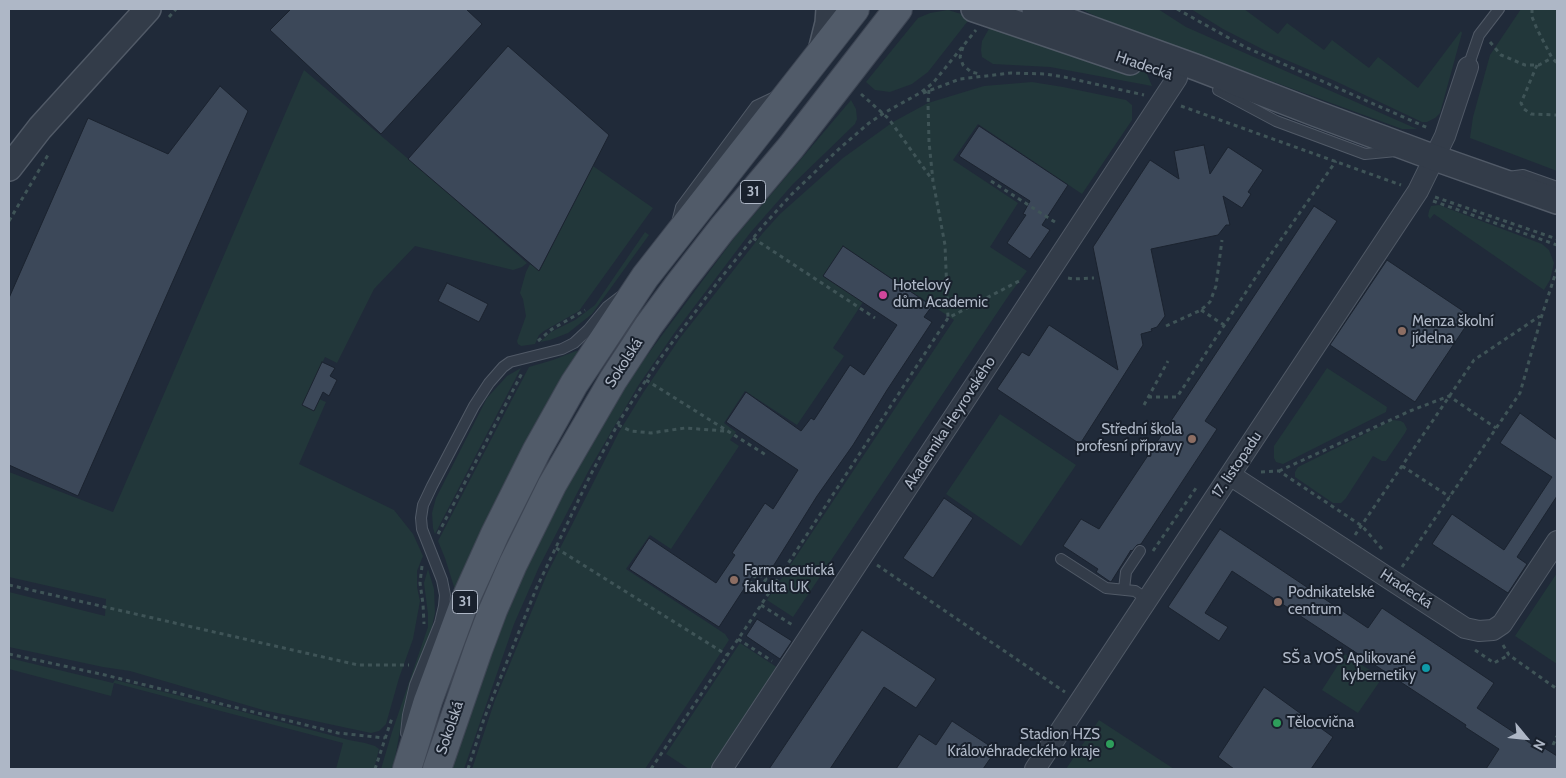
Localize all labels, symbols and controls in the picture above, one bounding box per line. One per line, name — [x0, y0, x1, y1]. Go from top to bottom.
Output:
street label: Hradecká — [1113, 48, 1175, 84]
road number: 31 — [740, 180, 766, 203]
place label: Hotelový dům Academic — [893, 277, 988, 312]
marker: Hotelový dům Academic — [877, 289, 889, 301]
place label: Menza školní jídelna — [1412, 313, 1494, 348]
marker: Menza školní jídelna — [1396, 325, 1408, 337]
street label: Sokolská — [601, 335, 647, 391]
street label: Akademika Heyrovského — [900, 353, 1000, 493]
place label: Střední škola profesní přípravy — [1076, 421, 1182, 456]
street label: 17. listopadu — [1208, 428, 1266, 502]
marker: Střední škola profesní přípravy — [1186, 433, 1198, 445]
place label: Farmaceutická fakulta UK — [744, 562, 834, 597]
street label: Hradecká — [1376, 565, 1436, 613]
marker: Farmaceutická fakulta UK — [728, 574, 740, 586]
place label: Podnikatelské centrum — [1288, 584, 1375, 619]
road number: 31 — [452, 590, 478, 614]
marker: Podnikatelské centrum — [1272, 596, 1284, 608]
place label: SŠ a VOŠ Aplikované kybernetiky — [1283, 650, 1416, 685]
marker: SŠ a VOŠ Aplikované kybernetiky — [1420, 662, 1432, 674]
street label: Sokolská — [432, 699, 468, 757]
north arrow — [1501, 713, 1551, 763]
place label: Tělocvična — [1287, 714, 1354, 732]
marker: Tělocvična — [1271, 717, 1283, 729]
place label: Stadion HZS Královéhradeckého kraje — [947, 726, 1100, 761]
text: N — [1529, 736, 1550, 754]
marker: Stadion HZS Královéhradeckého kraje — [1104, 738, 1116, 750]

